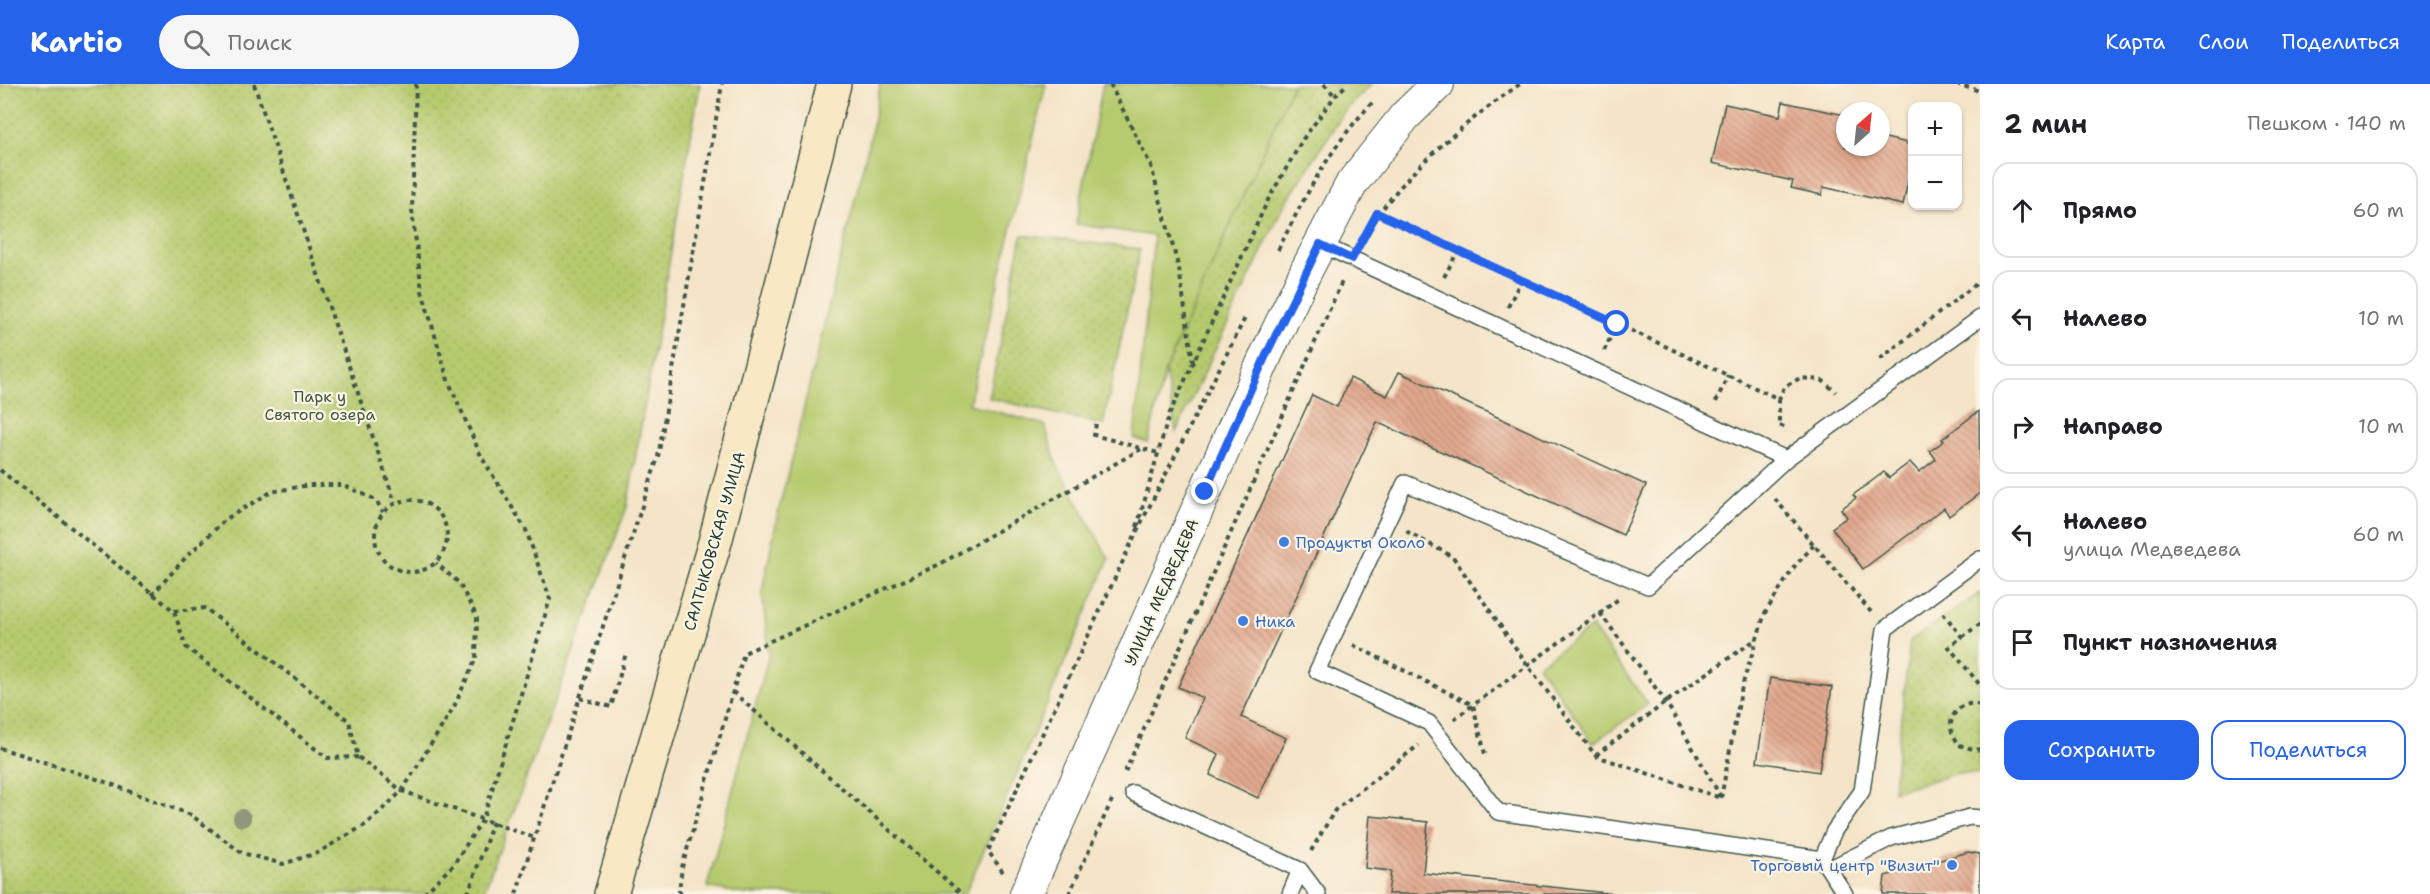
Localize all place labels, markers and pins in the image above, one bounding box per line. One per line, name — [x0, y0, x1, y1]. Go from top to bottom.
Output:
place label: Продукты Около — [1296, 532, 1425, 553]
marker: Продукты Около — [1277, 535, 1291, 549]
place label: Ника — [1255, 611, 1295, 632]
marker: Ника — [1236, 614, 1250, 628]
place label: Торговый центр "Визит" — [1750, 855, 1940, 876]
marker: Торговый центр "Визит" — [1945, 858, 1959, 872]

